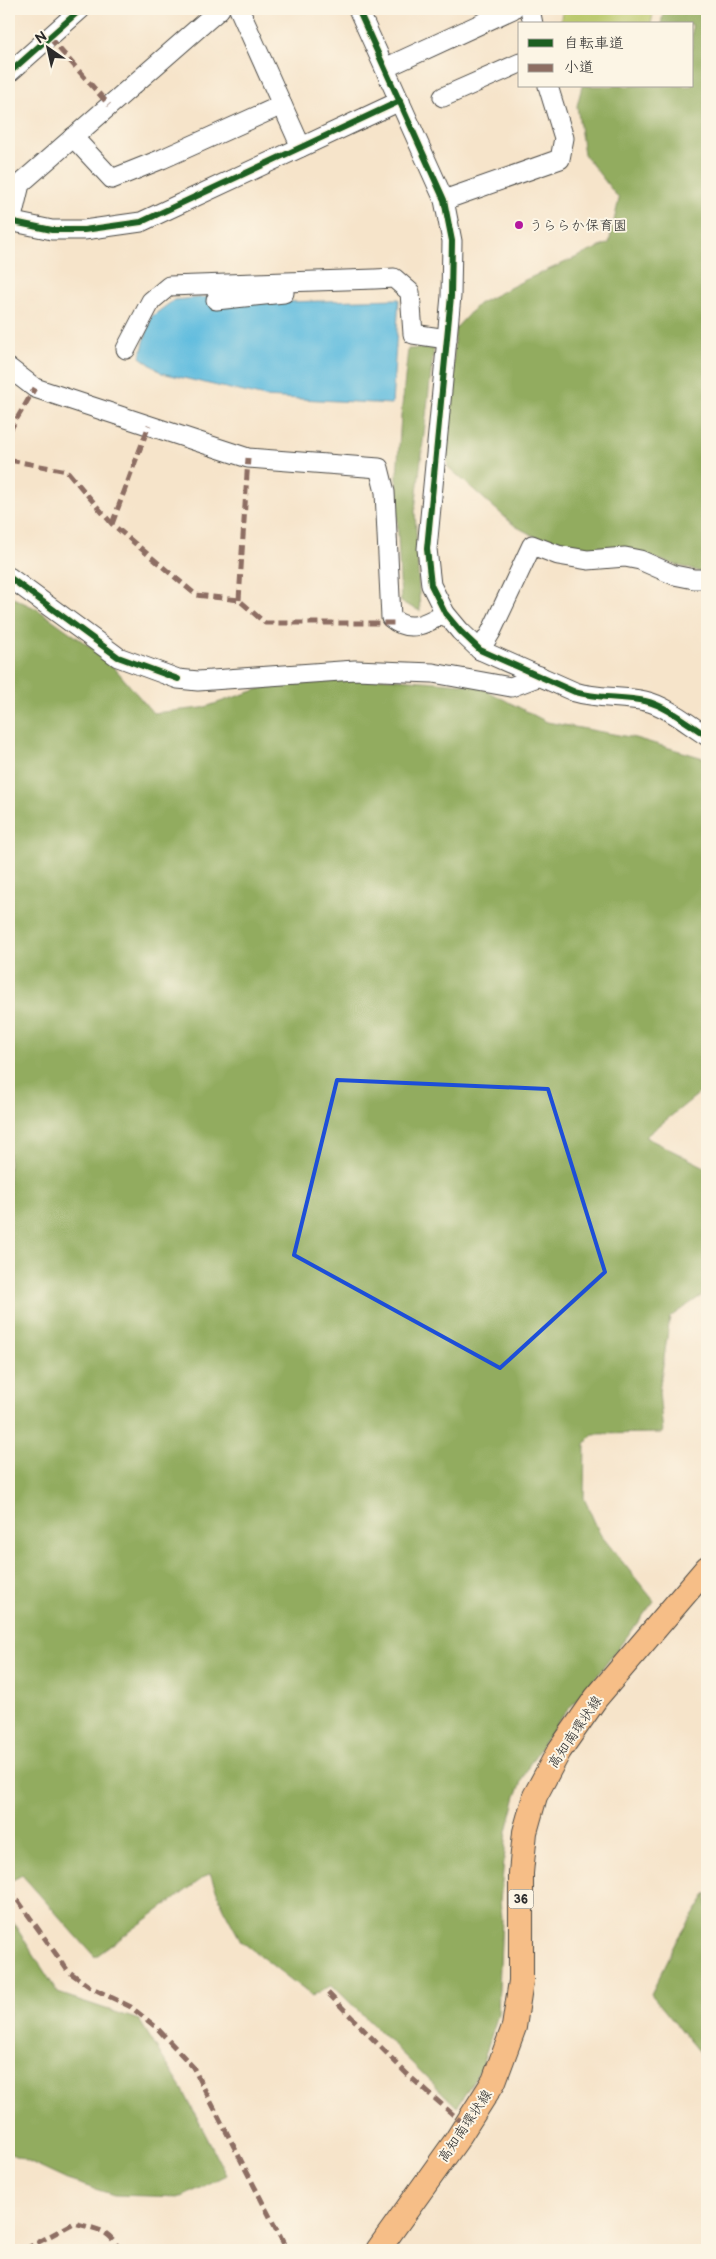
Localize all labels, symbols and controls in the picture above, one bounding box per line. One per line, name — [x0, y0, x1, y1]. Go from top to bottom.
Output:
north arrow — [22, 22, 72, 72]
legend — [518, 22, 694, 88]
text: N — [32, 28, 50, 48]
text: 自転車道 — [564, 34, 624, 53]
text: 小道 — [564, 58, 594, 77]
place label: うららか保育園 — [529, 217, 627, 234]
marker: うららか保育園 — [513, 219, 525, 231]
street label: 高知南環状線 — [544, 1692, 606, 1772]
road number: 36 — [508, 1890, 534, 1908]
street label: 高知南環状線 — [434, 2086, 496, 2166]

